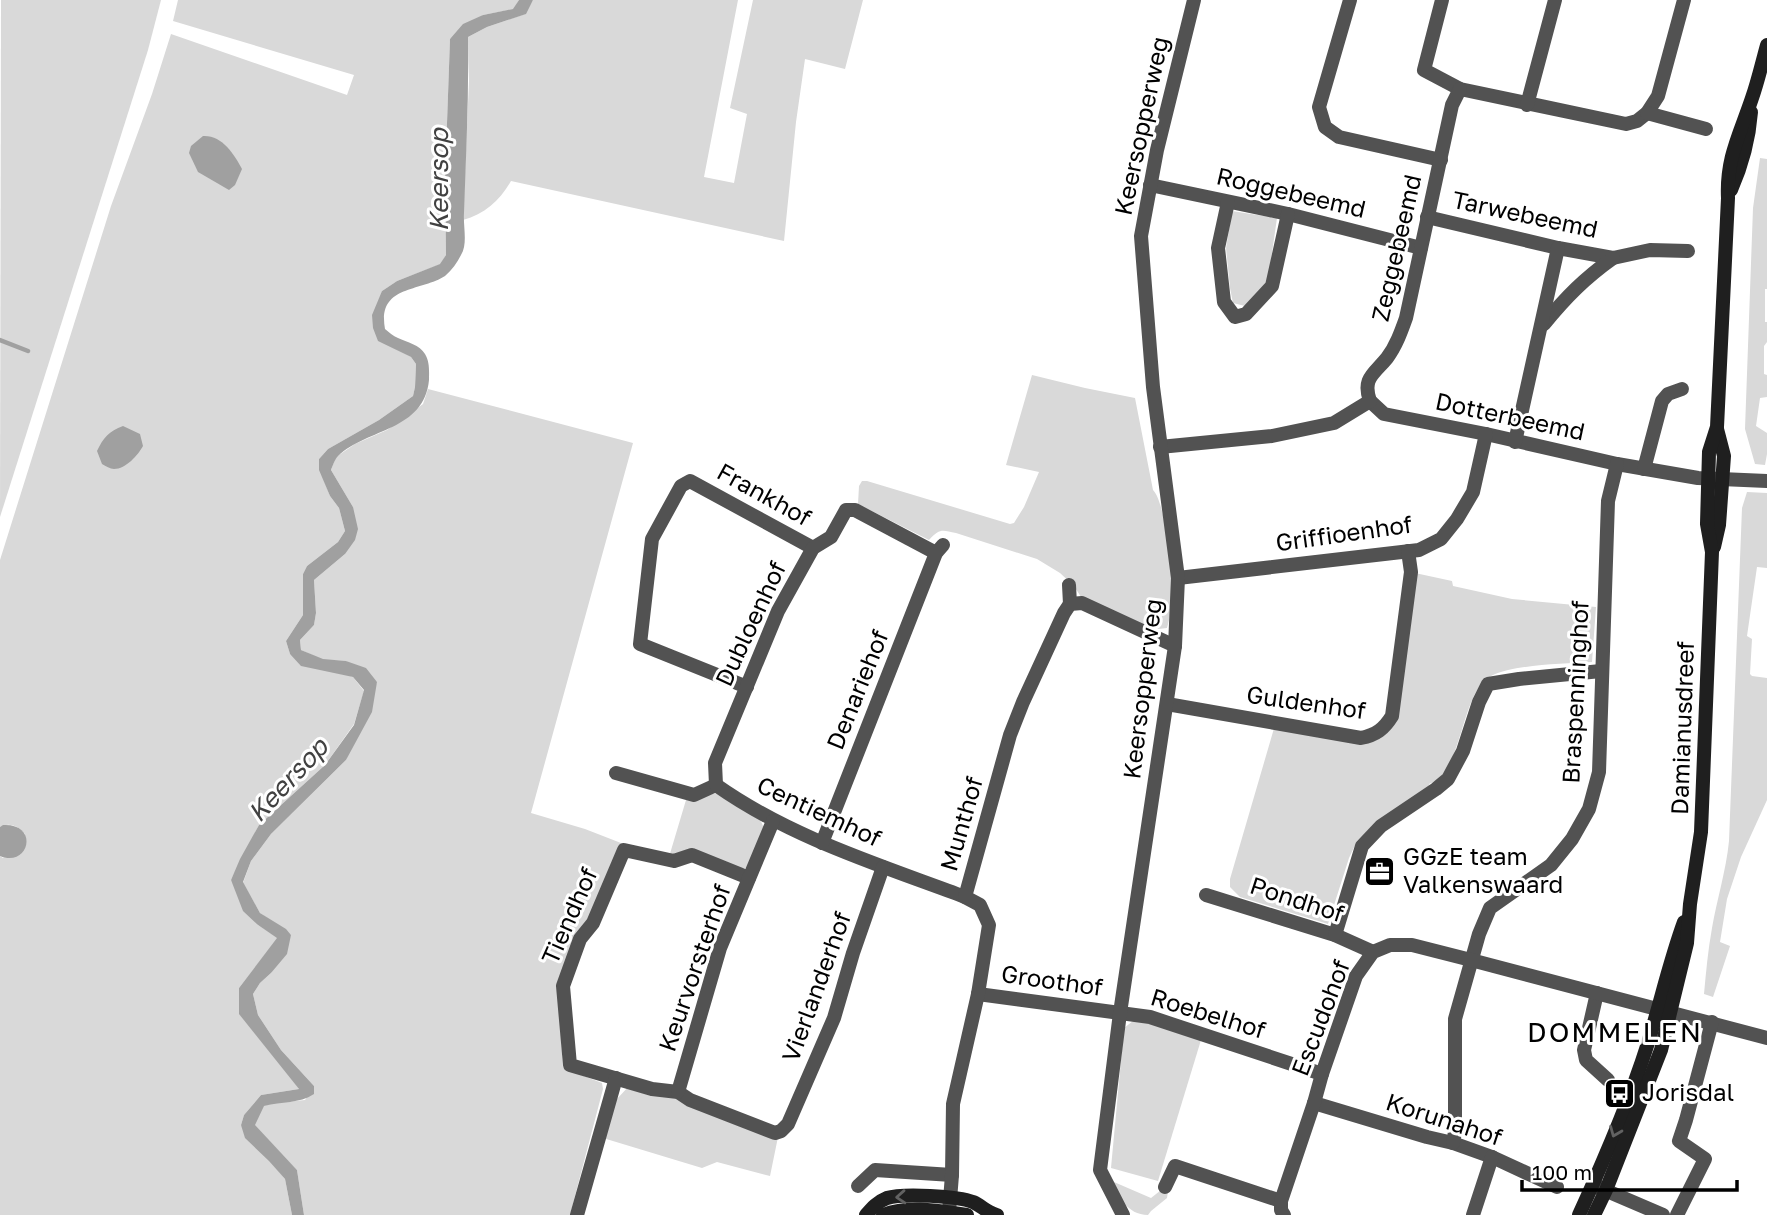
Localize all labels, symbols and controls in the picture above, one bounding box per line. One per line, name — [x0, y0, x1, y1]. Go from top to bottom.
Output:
street label: Keersopperweg — [1107, 34, 1174, 218]
water label: Keersop — [423, 126, 454, 232]
street label: Roggebeemd — [1214, 160, 1369, 223]
street label: Zeggebeemd — [1365, 171, 1427, 324]
street label: Tarwebeemd — [1450, 184, 1601, 243]
street label: Dotterbeemd — [1433, 386, 1588, 446]
street label: Frankhof — [713, 456, 817, 531]
street label: Griffioenhof — [1274, 509, 1414, 556]
street label: Dubloenhof — [708, 556, 791, 690]
street label: Keersopperweg — [1116, 597, 1167, 781]
street label: Braspenninghof — [1555, 599, 1594, 784]
street label: Denariehof — [819, 625, 894, 753]
street label: Damianusdreef — [1664, 640, 1699, 815]
street label: Guldenhof — [1245, 679, 1368, 724]
water label: Keersop — [241, 730, 335, 828]
street label: Centiemhof — [753, 769, 887, 852]
street label: Munthof — [933, 773, 988, 874]
place label: GGzE team Valkenswaard — [1403, 841, 1563, 898]
office icon: GGzE team Valkenswaard — [1363, 854, 1397, 888]
street label: Tiendhof — [535, 862, 603, 968]
street label: Pondhof — [1247, 870, 1348, 927]
street label: Keurvorsterhof — [651, 880, 736, 1055]
street label: Vierlanderhof — [775, 907, 856, 1065]
street label: Escudohof — [1284, 955, 1355, 1080]
street label: Groothof — [1000, 958, 1105, 1001]
street label: Roebelhof — [1148, 981, 1270, 1044]
district label: DOMMELEN — [1527, 1015, 1703, 1048]
bus stop icon: Jorisdal — [1602, 1076, 1636, 1110]
place label: Jorisdal — [1642, 1077, 1734, 1106]
street label: Korunahof — [1383, 1086, 1506, 1151]
one-way arrow — [1609, 1125, 1623, 1137]
scale bar — [1522, 1148, 1737, 1192]
text: 100 m — [1532, 1159, 1592, 1185]
one-way arrow — [896, 1189, 907, 1204]

